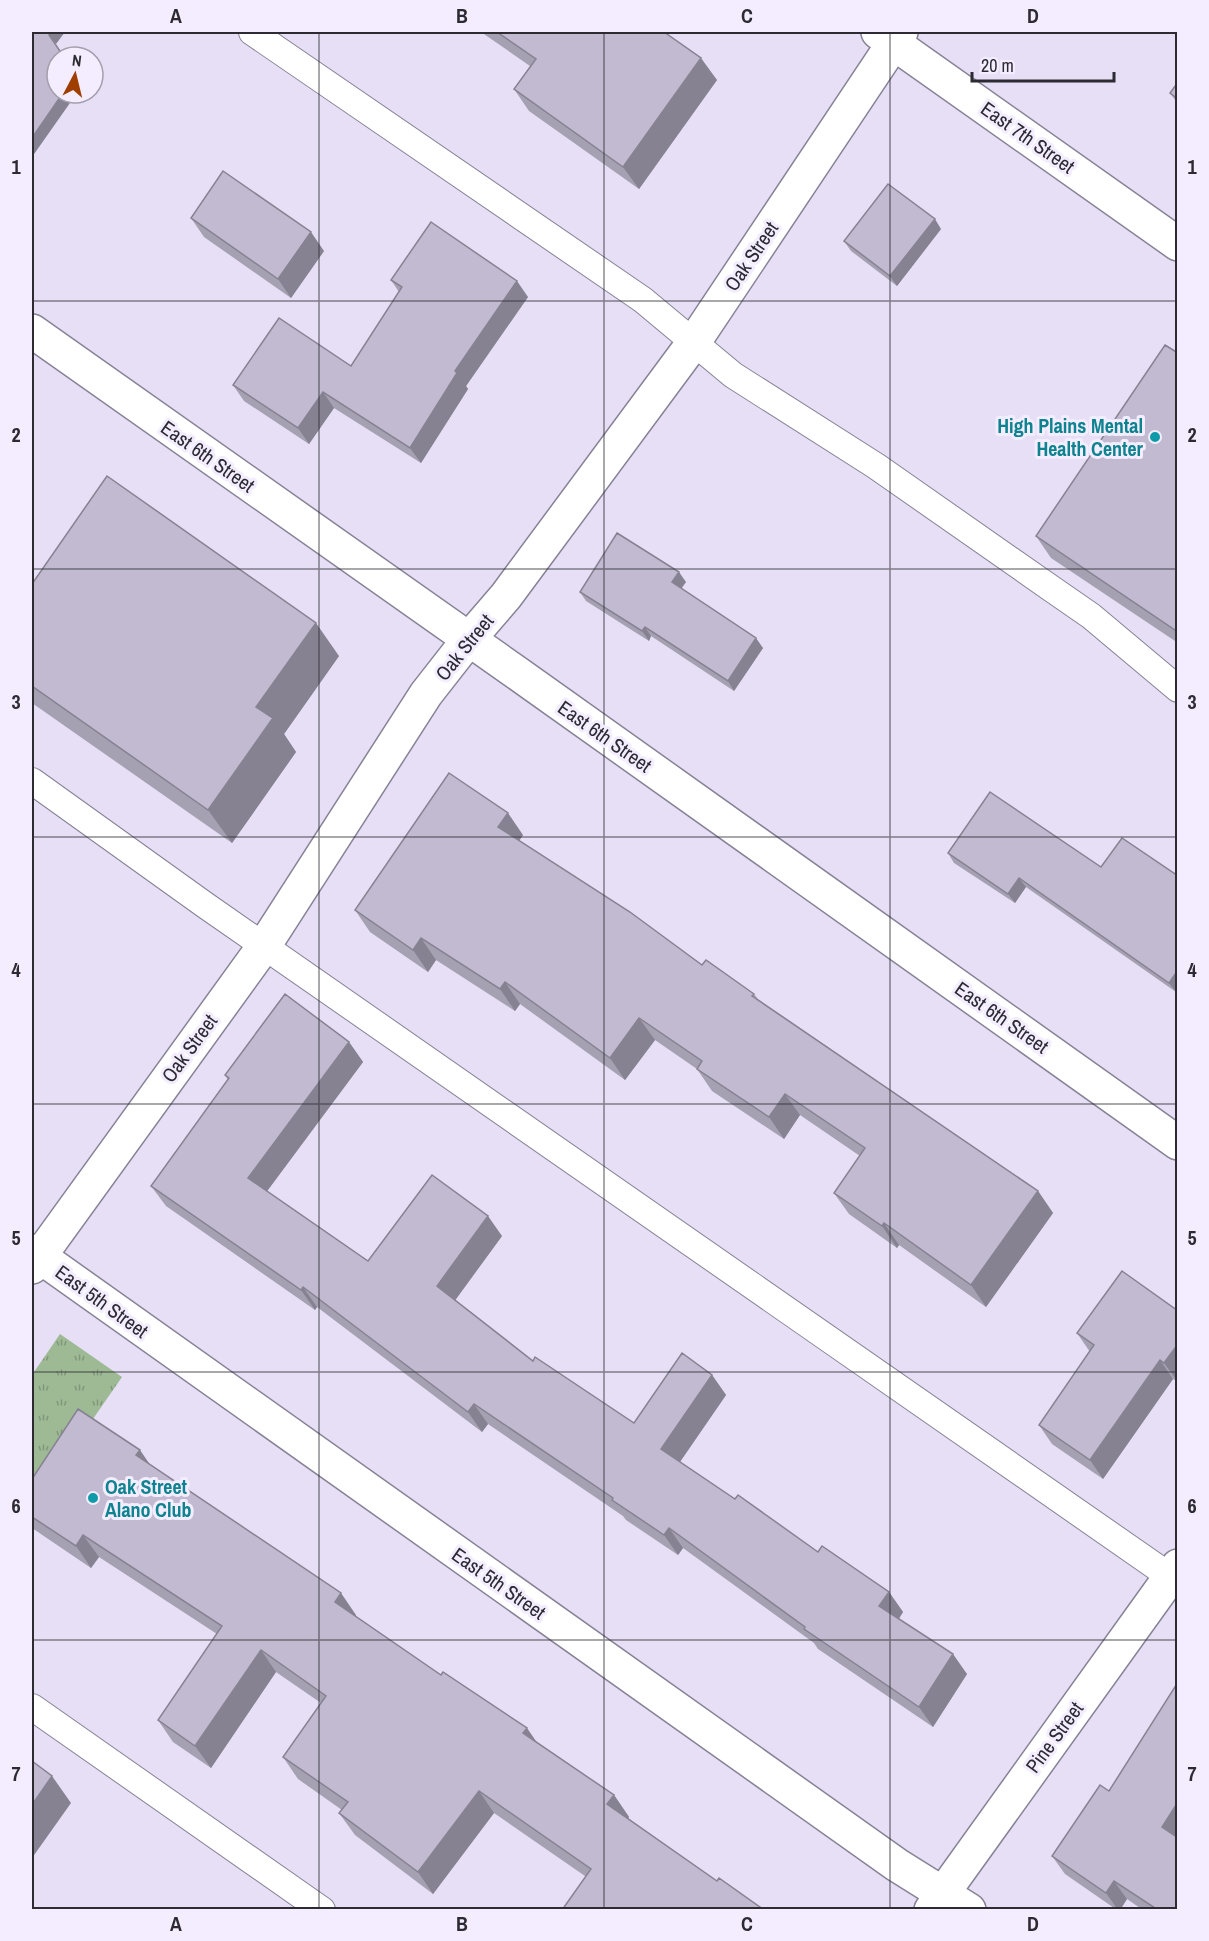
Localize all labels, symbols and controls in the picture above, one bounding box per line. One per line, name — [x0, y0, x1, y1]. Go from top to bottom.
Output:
text: A — [170, 2, 182, 29]
text: B — [456, 2, 468, 29]
text: C — [741, 2, 753, 29]
text: D — [1027, 2, 1039, 29]
north arrow — [45, 45, 105, 105]
scale bar — [972, 45, 1114, 83]
text: N — [71, 49, 83, 72]
text: 20 m — [981, 53, 1014, 78]
street label: East 7th Street — [976, 95, 1081, 179]
text: 1 — [11, 153, 21, 180]
text: 1 — [1187, 153, 1197, 180]
street label: Oak Street — [718, 216, 784, 296]
place label: High Plains Mental Health Center — [997, 412, 1144, 462]
street label: East 6th Street — [156, 414, 261, 498]
text: 2 — [11, 421, 21, 448]
text: 2 — [1187, 421, 1197, 448]
marker: High Plains Mental Health Center — [1148, 430, 1162, 444]
street label: Oak Street — [429, 608, 499, 686]
text: 3 — [11, 688, 21, 715]
text: 3 — [1187, 688, 1197, 715]
street label: East 6th Street — [553, 694, 658, 778]
text: 4 — [11, 956, 21, 983]
text: 4 — [1187, 956, 1197, 983]
street label: East 6th Street — [950, 975, 1055, 1059]
street label: Oak Street — [155, 1008, 223, 1088]
text: 5 — [11, 1224, 21, 1251]
text: 5 — [1187, 1224, 1197, 1251]
street label: East 5th Street — [50, 1258, 154, 1344]
place label: Oak Street Alano Club — [105, 1473, 192, 1523]
marker: Oak Street Alano Club — [86, 1491, 100, 1505]
text: 6 — [11, 1492, 21, 1519]
text: 6 — [1187, 1492, 1197, 1519]
street label: East 5th Street — [447, 1541, 552, 1625]
street label: Pine Street — [1019, 1696, 1089, 1778]
text: 7 — [11, 1760, 21, 1787]
text: 7 — [1187, 1760, 1197, 1787]
text: A — [170, 1910, 182, 1937]
text: B — [456, 1910, 468, 1937]
text: C — [741, 1910, 753, 1937]
text: D — [1027, 1910, 1039, 1937]

